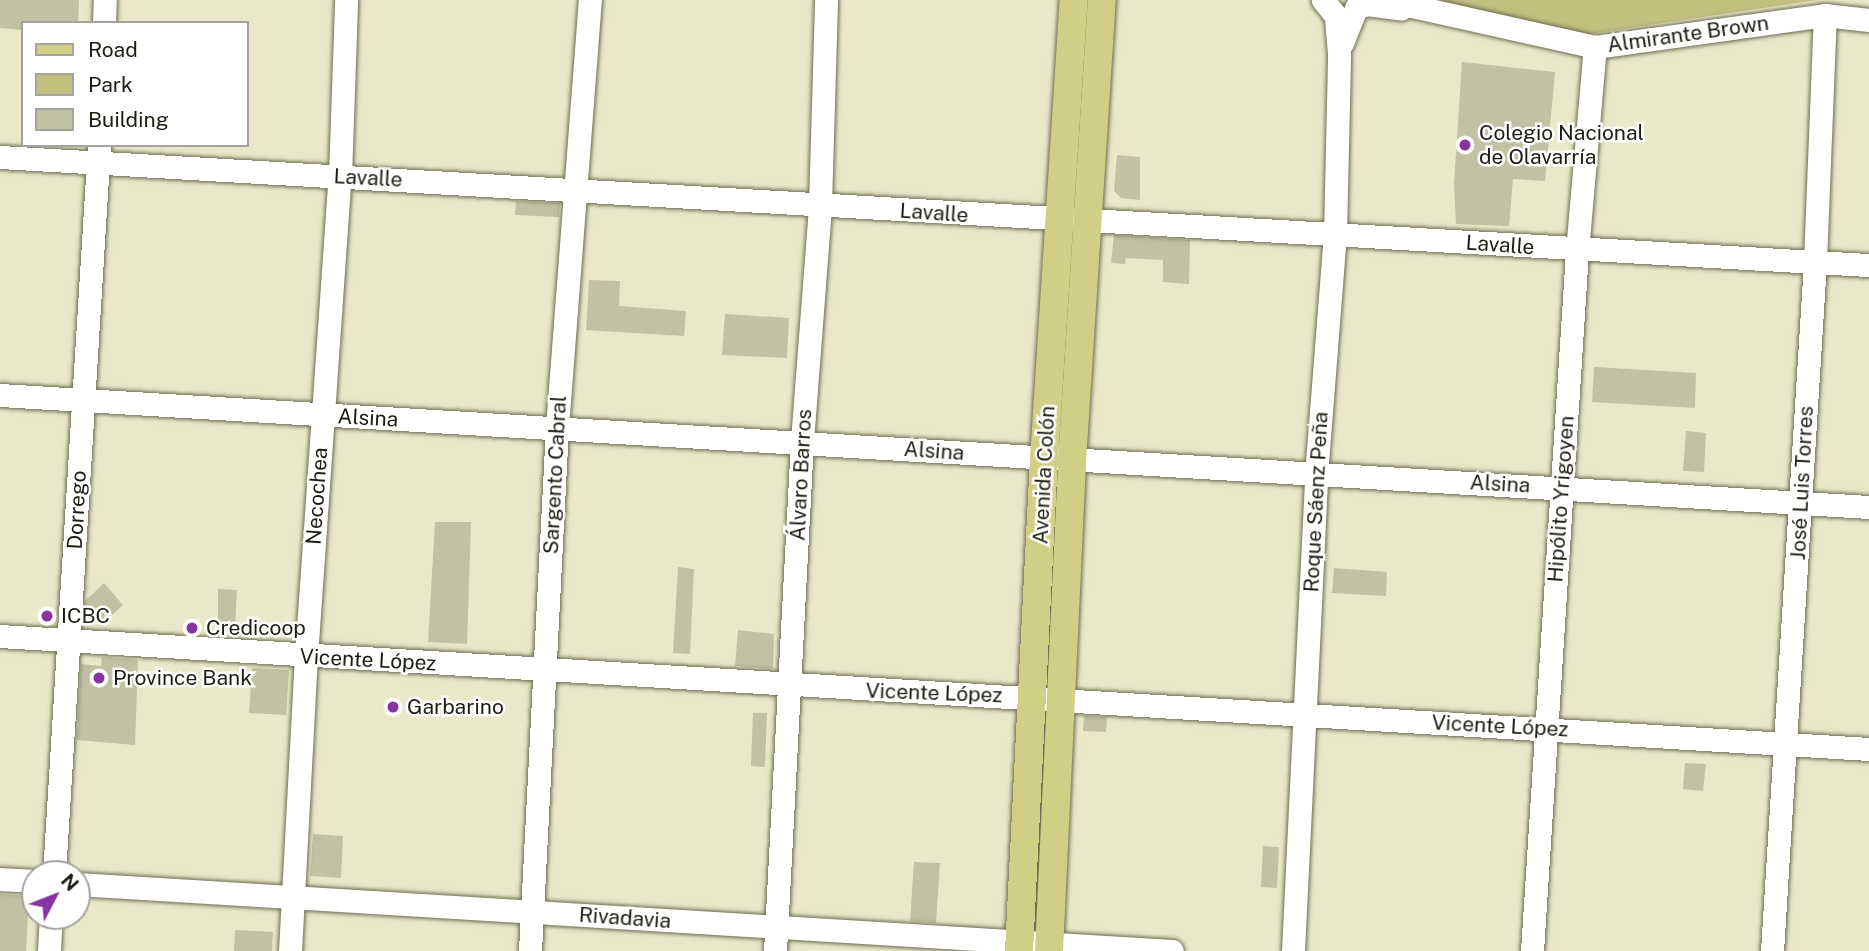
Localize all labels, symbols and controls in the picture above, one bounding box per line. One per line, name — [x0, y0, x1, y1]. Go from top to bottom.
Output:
street label: Almirante Brown — [1606, 10, 1770, 58]
legend — [21, 21, 248, 147]
text: Road — [88, 37, 138, 62]
text: Park — [88, 72, 133, 97]
text: Building — [88, 107, 169, 132]
place label: Colegio Nacional de Olavarría — [1479, 120, 1644, 170]
marker: Colegio Nacional de Olavarría — [1457, 137, 1473, 153]
street label: Lavalle — [333, 164, 403, 192]
street label: Lavalle — [899, 198, 969, 228]
street label: Lavalle — [1465, 230, 1535, 260]
street label: Sargento Cabral — [538, 395, 572, 555]
street label: Alsina — [337, 404, 399, 432]
street label: Avenida Colón — [1028, 405, 1060, 545]
street label: José Luis Torres — [1785, 405, 1819, 561]
street label: Álvaro Barros — [785, 408, 817, 542]
street label: Roque Sáenz Peña — [1299, 411, 1333, 593]
street label: Hipólito Yrigoyen — [1543, 415, 1579, 583]
street label: Alsina — [903, 436, 965, 466]
street label: Necochea — [301, 446, 333, 546]
street label: Dorrego — [62, 470, 92, 550]
street label: Alsina — [1469, 470, 1531, 498]
place label: ICBC — [61, 603, 110, 629]
marker: ICBC — [39, 608, 55, 624]
place label: Credicoop — [206, 615, 306, 641]
marker: Credicoop — [184, 620, 200, 636]
street label: Vicente López — [299, 644, 437, 676]
place label: Province Bank — [113, 665, 252, 691]
marker: Province Bank — [91, 670, 107, 686]
street label: Vicente López — [865, 678, 1003, 708]
place label: Garbarino — [407, 694, 504, 720]
marker: Garbarino — [385, 699, 401, 715]
street label: Vicente López — [1431, 710, 1569, 742]
north arrow — [21, 860, 91, 930]
text: N — [57, 869, 83, 895]
street label: Rivadavia — [578, 902, 672, 934]

